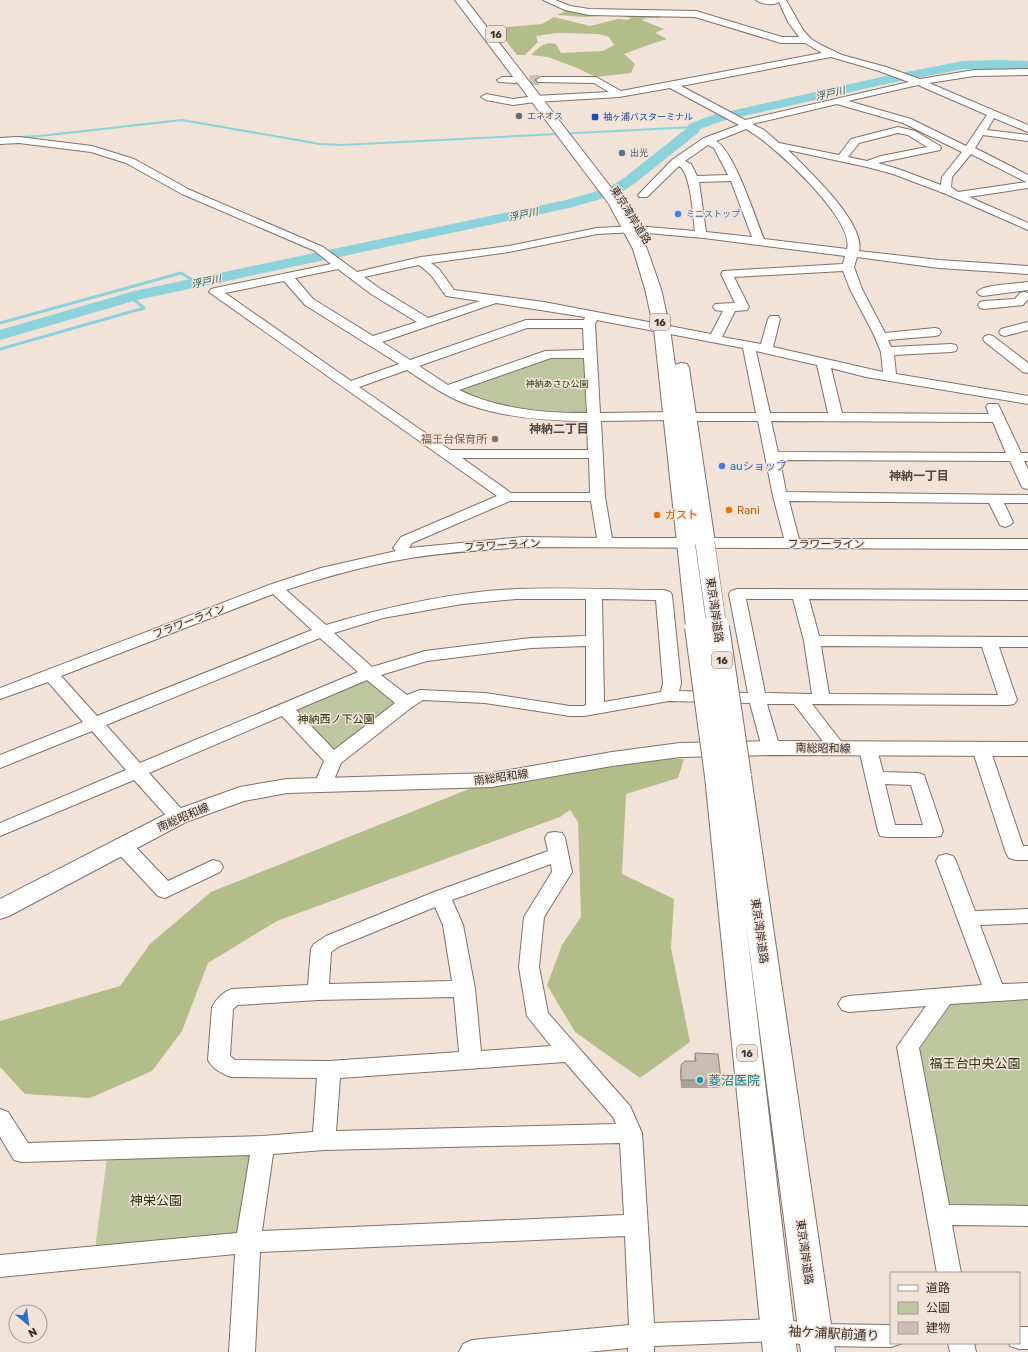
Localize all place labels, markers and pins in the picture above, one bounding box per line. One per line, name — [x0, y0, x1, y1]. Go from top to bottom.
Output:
marker: エネオス — [514, 111, 524, 121]
place label: エネオス — [527, 111, 563, 121]
place label: 袖ヶ浦バスターミナル — [603, 111, 693, 122]
marker: 袖ヶ浦バスターミナル — [590, 112, 600, 122]
marker: 出光 — [617, 148, 627, 158]
place label: 出光 — [630, 148, 648, 158]
marker: ミニストップ — [673, 209, 683, 219]
place label: ミニストップ — [686, 209, 740, 219]
place label: 福王台保育所 — [421, 433, 488, 446]
marker: 福王台保育所 — [490, 434, 500, 444]
place label: auショップ — [730, 460, 787, 473]
marker: auショップ — [717, 461, 727, 471]
place label: Rani — [737, 504, 760, 517]
marker: Rani — [724, 505, 734, 515]
place label: ガスト — [665, 509, 698, 522]
marker: ガスト — [652, 510, 662, 520]
place label: 菱沼医院 — [708, 1073, 760, 1088]
marker: 菱沼医院 — [695, 1075, 705, 1085]

